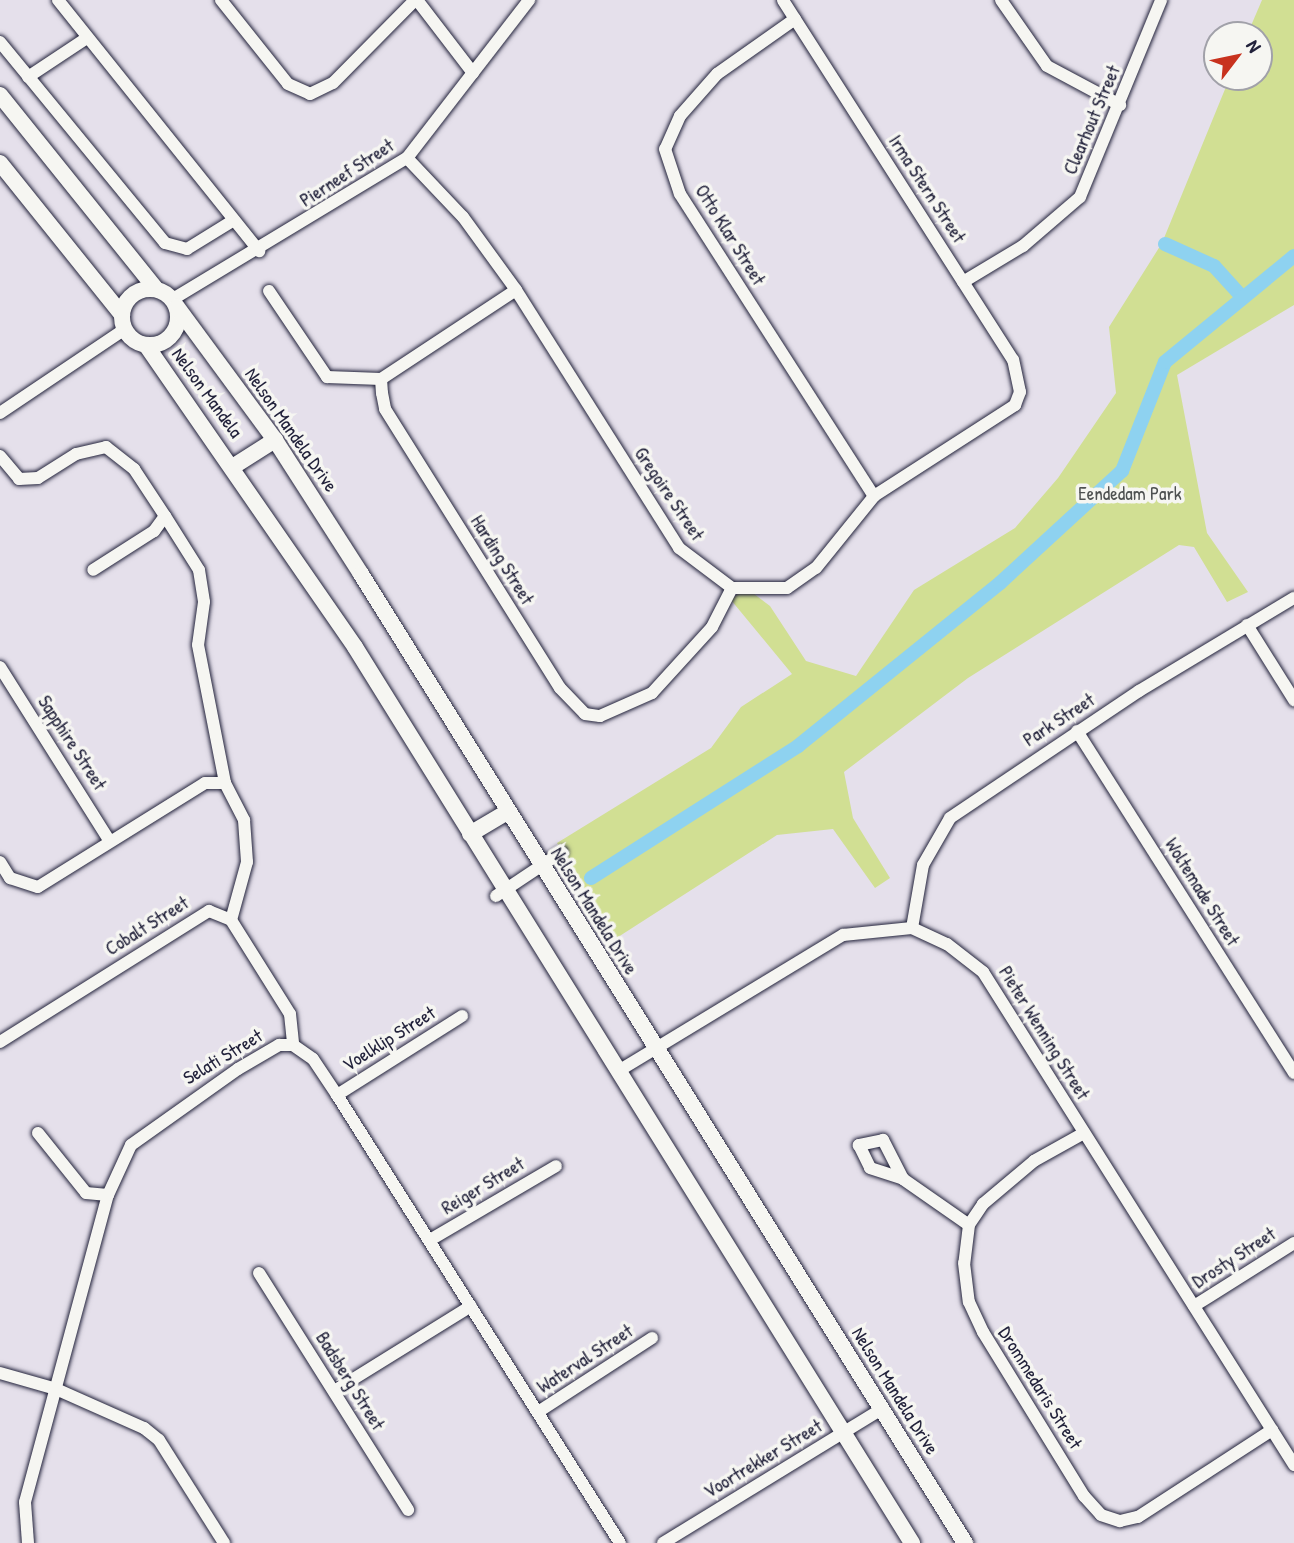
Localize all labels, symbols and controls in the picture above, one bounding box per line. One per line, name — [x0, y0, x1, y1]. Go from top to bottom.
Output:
north arrow — [1203, 21, 1273, 91]
text: N — [1240, 35, 1268, 57]
street label: Clearhout Street — [1059, 62, 1125, 178]
street label: Irma Stern Street — [884, 131, 970, 247]
street label: Pierneef Street — [296, 134, 398, 212]
street label: Otto Klar Street — [690, 181, 770, 289]
street label: Nelson Mandela — [167, 344, 247, 442]
street label: Nelson Mandela Drive — [240, 364, 342, 496]
street label: Gregoire Street — [629, 443, 709, 545]
park label: Eendedam Park — [1078, 483, 1182, 505]
street label: Harding Street — [466, 511, 538, 609]
street label: Park Street — [1019, 689, 1099, 751]
street label: Sapphire Street — [33, 691, 111, 795]
street label: Woltemade Street — [1160, 834, 1244, 950]
street label: Nelson Mandela Drive — [546, 843, 642, 979]
street label: Cobalt Street — [101, 892, 193, 960]
street label: Pieter Wenning Street — [994, 962, 1094, 1104]
street label: Voelklip Street — [338, 1002, 440, 1076]
street label: Selati Street — [179, 1025, 267, 1089]
street label: Reiger Street — [438, 1152, 528, 1220]
street label: Drosty Street — [1188, 1223, 1280, 1293]
street label: Waterval Street — [533, 1320, 637, 1398]
street label: Nelson Mandela Drive — [847, 1323, 943, 1459]
street label: Drommedaris Street — [993, 1323, 1087, 1453]
street label: Badsberg Street — [311, 1328, 389, 1434]
street label: Voortrekker Street — [700, 1415, 826, 1503]

